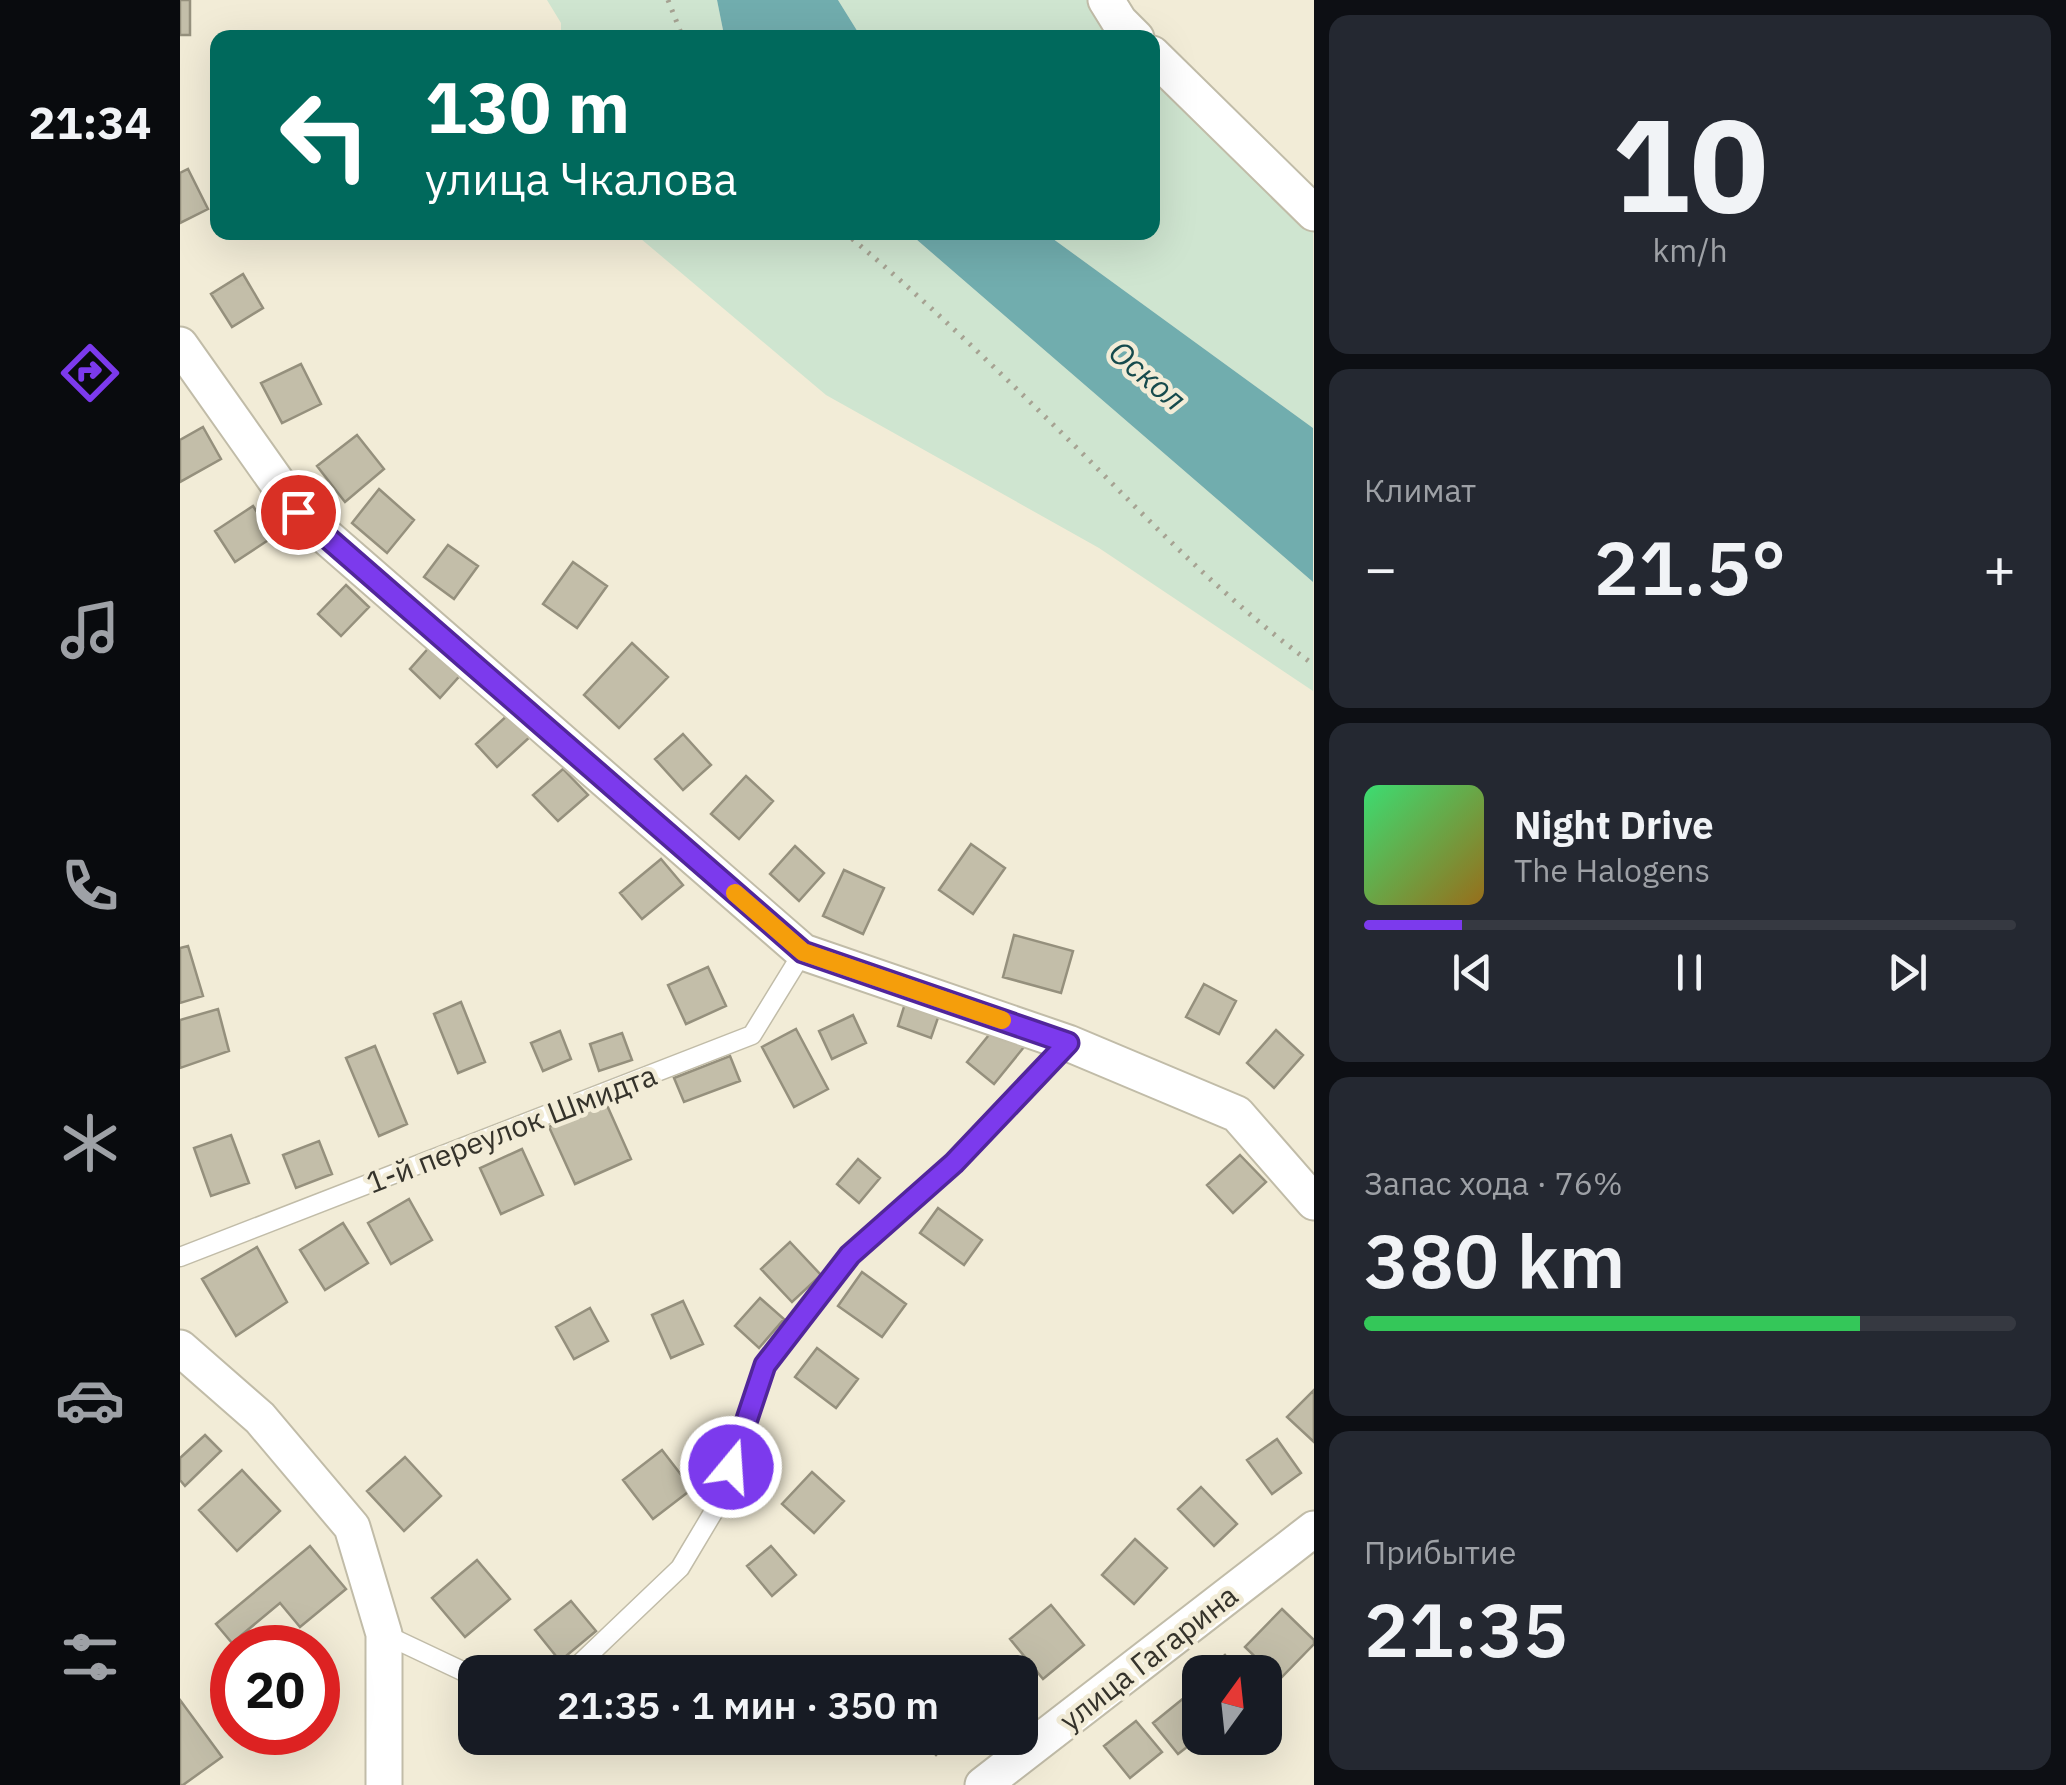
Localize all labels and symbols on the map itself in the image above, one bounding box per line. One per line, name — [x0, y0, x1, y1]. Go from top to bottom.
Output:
water label: Оскол — [1101, 331, 1195, 419]
pin — [256, 470, 341, 555]
street label: 1-й переулок Шмидта — [360, 1055, 662, 1201]
position arrow — [679, 1415, 783, 1519]
street label: улица Гагарина — [1051, 1575, 1245, 1739]
speed limit sign: 20 — [210, 1625, 340, 1755]
north arrow — [1182, 1655, 1282, 1755]

